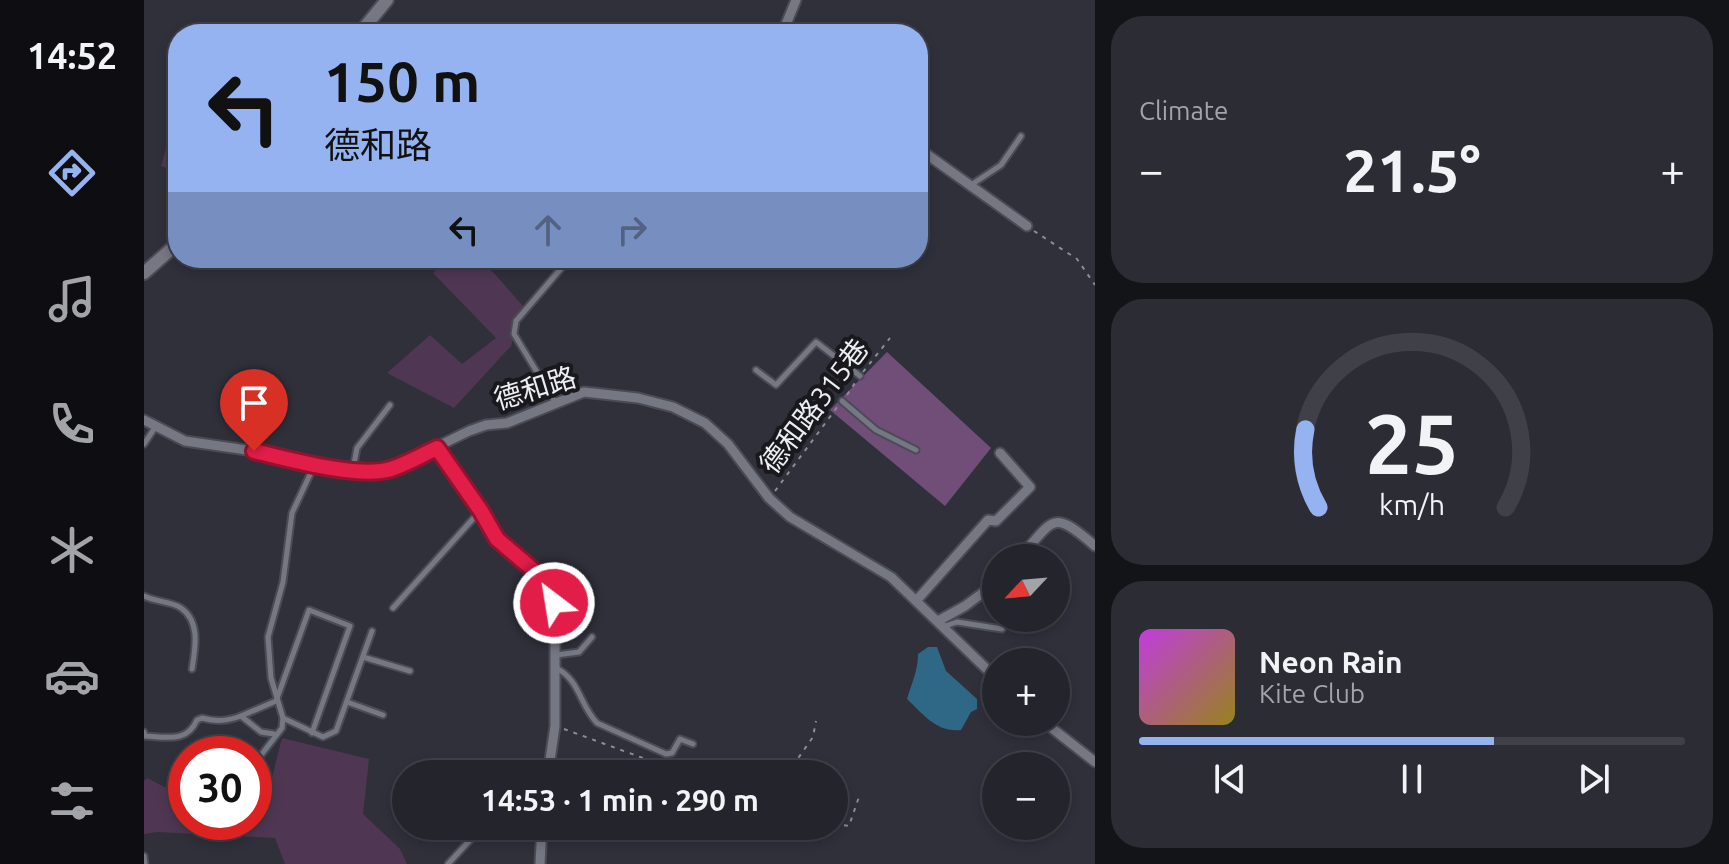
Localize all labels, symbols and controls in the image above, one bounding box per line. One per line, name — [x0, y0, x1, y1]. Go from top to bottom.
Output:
text: 14:52 — [27, 35, 117, 76]
text: 150 m — [324, 50, 480, 113]
icon: left — [192, 56, 296, 160]
text: Climate — [1139, 96, 1228, 125]
text: 德和路 — [324, 124, 432, 165]
text: 21.5° — [1343, 136, 1481, 203]
icon: directions — [44, 145, 100, 201]
text: − — [1139, 145, 1164, 194]
text: + — [1660, 145, 1685, 194]
icon: left — [442, 208, 486, 252]
icon: ahead — [526, 208, 570, 252]
icon: right — [610, 208, 654, 252]
icon: music — [44, 271, 100, 327]
street label: 德和路315巷 — [753, 333, 874, 479]
street label: 德和路 — [490, 360, 580, 415]
pin — [220, 369, 288, 451]
icon: arrive — [232, 381, 276, 425]
icon: phone — [44, 396, 100, 452]
text: 25 — [1365, 396, 1459, 490]
text: km/h — [1379, 488, 1445, 520]
icon: climate — [44, 522, 100, 578]
north arrow — [982, 544, 1070, 632]
map controls — [982, 544, 1070, 840]
position arrow — [512, 561, 596, 645]
text: Neon Rain — [1259, 645, 1403, 679]
icon: car — [44, 648, 100, 704]
button: + — [982, 648, 1070, 736]
text: Kite Club — [1259, 679, 1365, 708]
speed limit sign: 30 — [168, 736, 272, 840]
button: − — [982, 752, 1070, 840]
icon: previous — [1208, 757, 1252, 801]
icon: pause — [1390, 757, 1434, 801]
icon: next — [1572, 757, 1616, 801]
icon: filters — [44, 773, 100, 829]
text: 14:53 · 1 min · 290 m — [481, 783, 759, 817]

